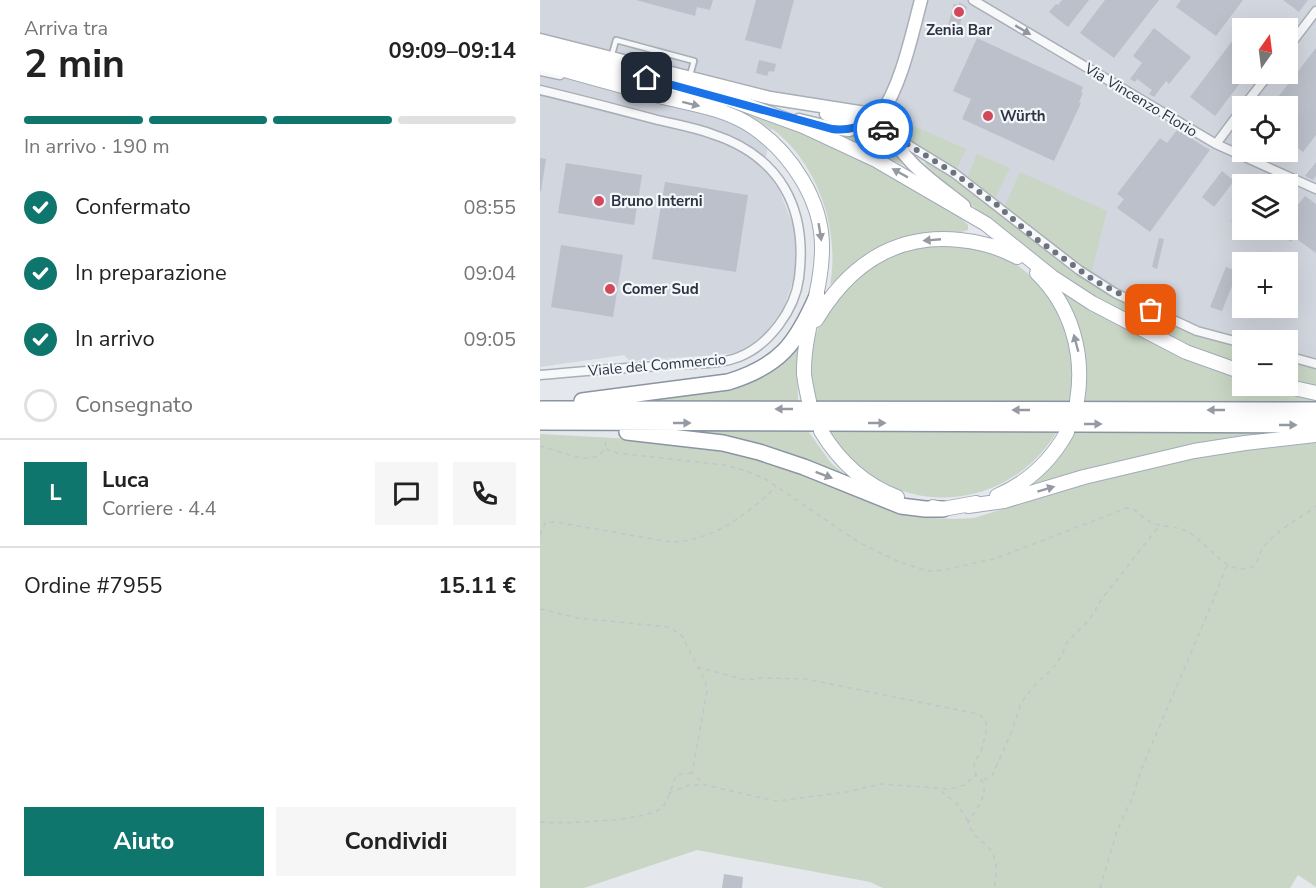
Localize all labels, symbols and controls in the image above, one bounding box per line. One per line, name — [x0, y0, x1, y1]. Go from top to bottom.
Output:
marker: Zenia Bar — [952, 5, 966, 19]
text: Arriva tra — [24, 15, 108, 42]
north arrow — [1232, 18, 1298, 84]
map controls — [1232, 18, 1298, 396]
place label: Zenia Bar — [926, 20, 992, 40]
one-way arrow — [1015, 25, 1032, 35]
text: 09:09–09:14 — [388, 36, 516, 66]
text: 2 min — [24, 38, 125, 91]
pin — [621, 52, 672, 103]
street label: Via Vincenzo Florio — [1080, 58, 1201, 142]
icon: home — [630, 61, 663, 94]
button: locate — [1232, 96, 1298, 162]
one-way arrow — [682, 99, 700, 109]
courier — [853, 99, 913, 159]
place label: Würth — [1000, 106, 1045, 126]
marker: Würth — [981, 109, 995, 123]
icon: car — [867, 113, 900, 146]
text: In arrivo · 190 m — [24, 133, 170, 160]
one-way arrow — [891, 168, 908, 178]
button: layers — [1232, 174, 1298, 240]
icon: check — [24, 191, 57, 224]
place label: Bruno Interni — [611, 191, 703, 211]
text: Confermato — [75, 192, 191, 222]
text: 08:55 — [463, 194, 516, 221]
marker: Bruno Interni — [592, 194, 606, 208]
one-way arrow — [816, 223, 825, 242]
one-way arrow — [922, 235, 941, 245]
button: + — [1232, 252, 1298, 318]
icon: check — [24, 257, 57, 290]
text: In preparazione — [75, 258, 227, 288]
text: 09:04 — [463, 260, 516, 287]
place label: Comer Sud — [622, 279, 699, 299]
marker: Comer Sud — [603, 282, 617, 296]
pin — [1125, 284, 1176, 335]
icon: bag — [1134, 293, 1167, 326]
icon: check — [24, 323, 57, 356]
text: In arrivo — [75, 324, 155, 354]
text: 09:05 — [463, 326, 516, 353]
button: − — [1232, 330, 1298, 396]
one-way arrow — [1071, 334, 1080, 352]
street label: Viale del Commercio — [586, 349, 727, 381]
text: Consegnato — [75, 390, 193, 420]
one-way arrow — [774, 404, 793, 414]
one-way arrow — [1011, 405, 1030, 415]
one-way arrow — [1206, 405, 1225, 415]
one-way arrow — [673, 418, 692, 428]
one-way arrow — [868, 418, 887, 428]
one-way arrow — [1084, 419, 1103, 429]
one-way arrow — [1279, 420, 1298, 430]
button: chat — [375, 462, 438, 525]
button: phone — [453, 462, 516, 525]
text: Luca — [102, 465, 149, 495]
one-way arrow — [815, 470, 833, 480]
text: L — [49, 478, 62, 508]
one-way arrow — [1037, 484, 1055, 493]
text: Corriere · 4.4 — [102, 495, 217, 522]
text: Ordine #7955 — [24, 571, 162, 601]
text: 15.11 € — [439, 571, 516, 601]
button: Aiuto — [24, 807, 264, 876]
button: Condividi — [276, 807, 516, 876]

